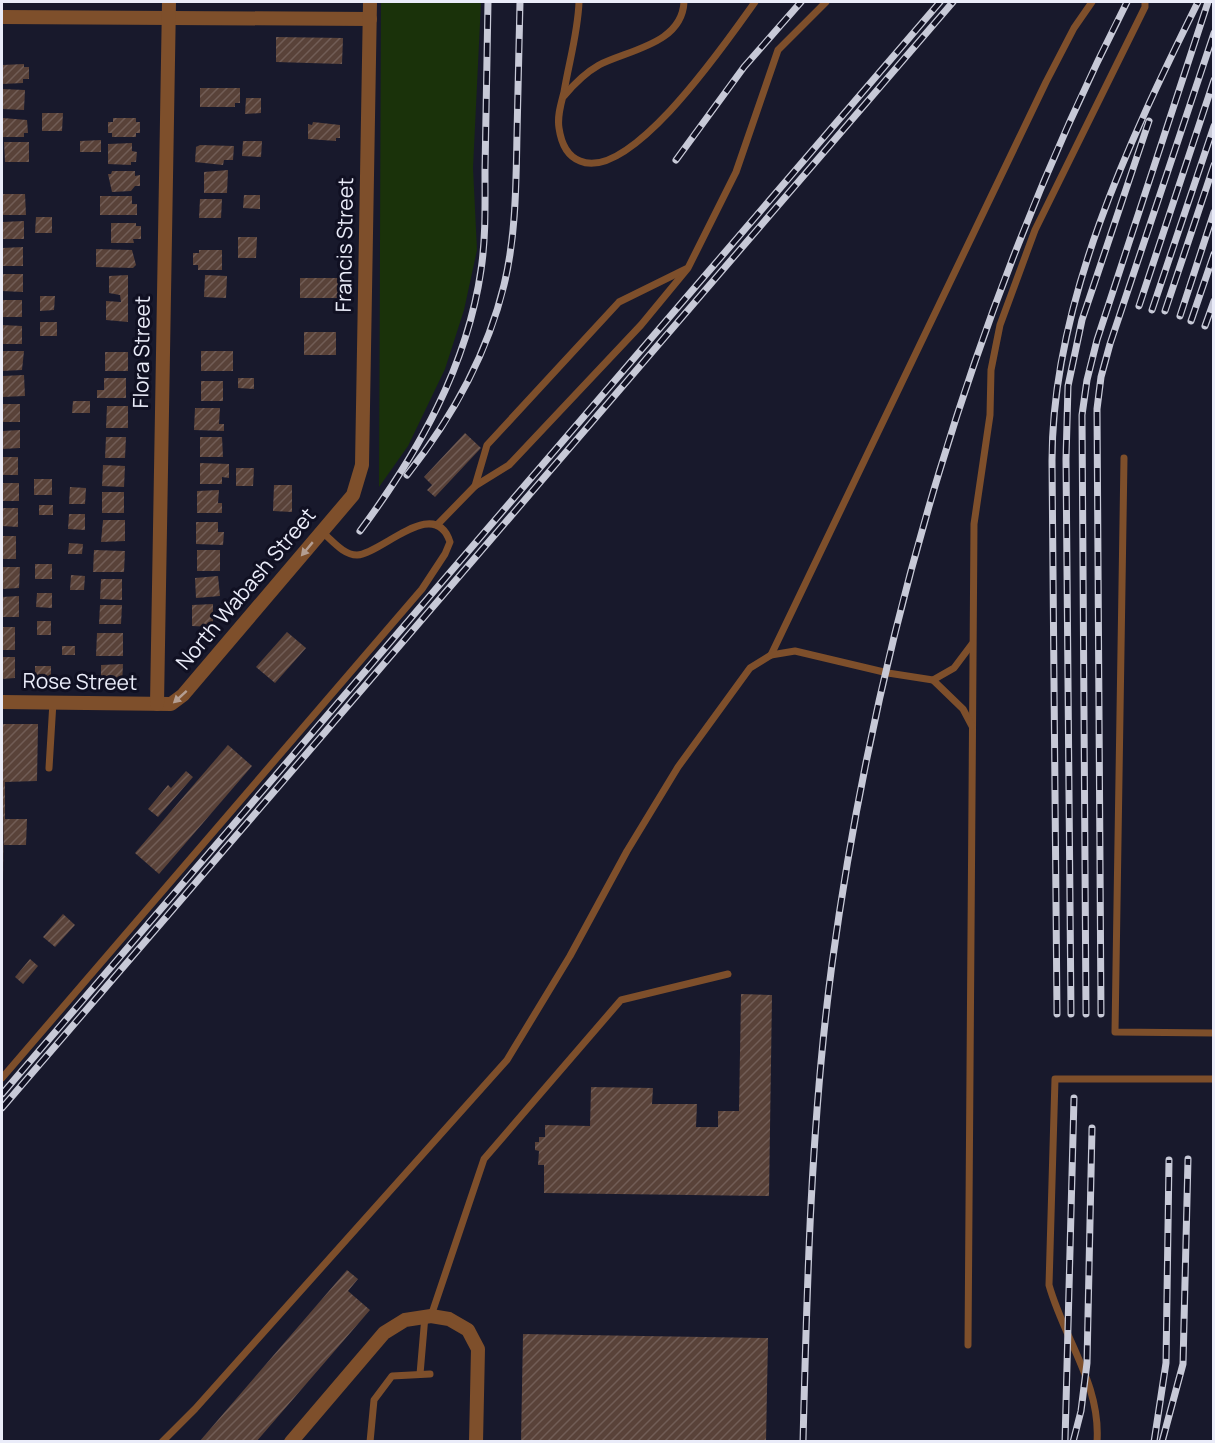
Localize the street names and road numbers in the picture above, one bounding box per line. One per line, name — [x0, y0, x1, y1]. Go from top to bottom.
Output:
street label: Francis Street — [329, 177, 359, 313]
street label: Flora Street — [126, 295, 156, 409]
street label: North Wabash Street — [169, 501, 321, 675]
street label: Rose Street — [22, 666, 138, 696]

